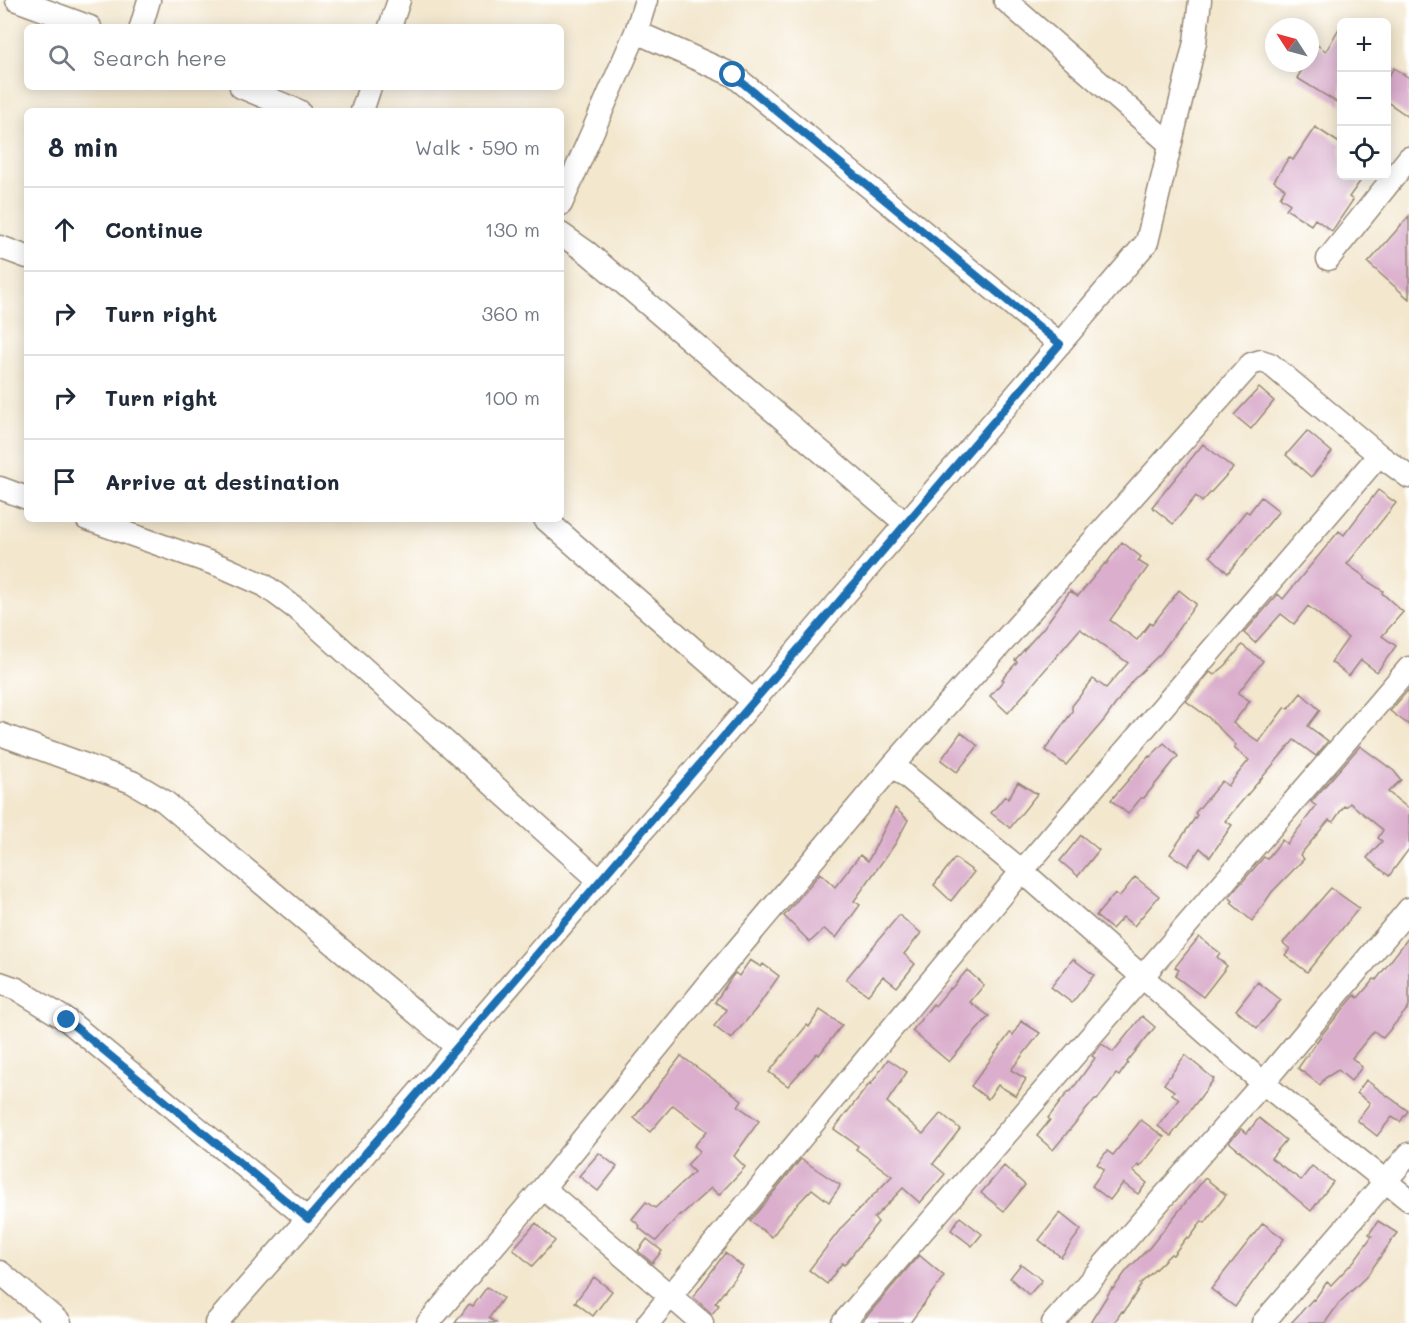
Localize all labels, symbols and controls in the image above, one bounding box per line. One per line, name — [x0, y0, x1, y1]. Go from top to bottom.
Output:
north arrow — [1265, 18, 1319, 72]
map controls — [1337, 18, 1391, 180]
button: + — [1337, 18, 1391, 72]
search box — [24, 24, 564, 90]
icon: search — [45, 41, 78, 74]
text: Search here — [93, 43, 227, 72]
route start — [719, 61, 745, 87]
button: − — [1337, 72, 1391, 126]
button: locate — [1337, 126, 1391, 180]
text: 8 min — [48, 130, 118, 164]
text: Walk · 590 m — [415, 134, 540, 160]
icon: ahead — [48, 213, 81, 246]
text: Continue — [105, 215, 203, 244]
text: 130 m — [485, 216, 540, 242]
icon: right — [48, 297, 81, 330]
text: Turn right — [105, 299, 217, 328]
text: 360 m — [482, 300, 540, 326]
icon: right — [48, 381, 81, 414]
text: Turn right — [105, 383, 217, 412]
text: 100 m — [484, 384, 540, 410]
icon: arrive — [48, 465, 81, 498]
text: Arrive at destination — [105, 467, 340, 496]
route end — [53, 1006, 79, 1032]

